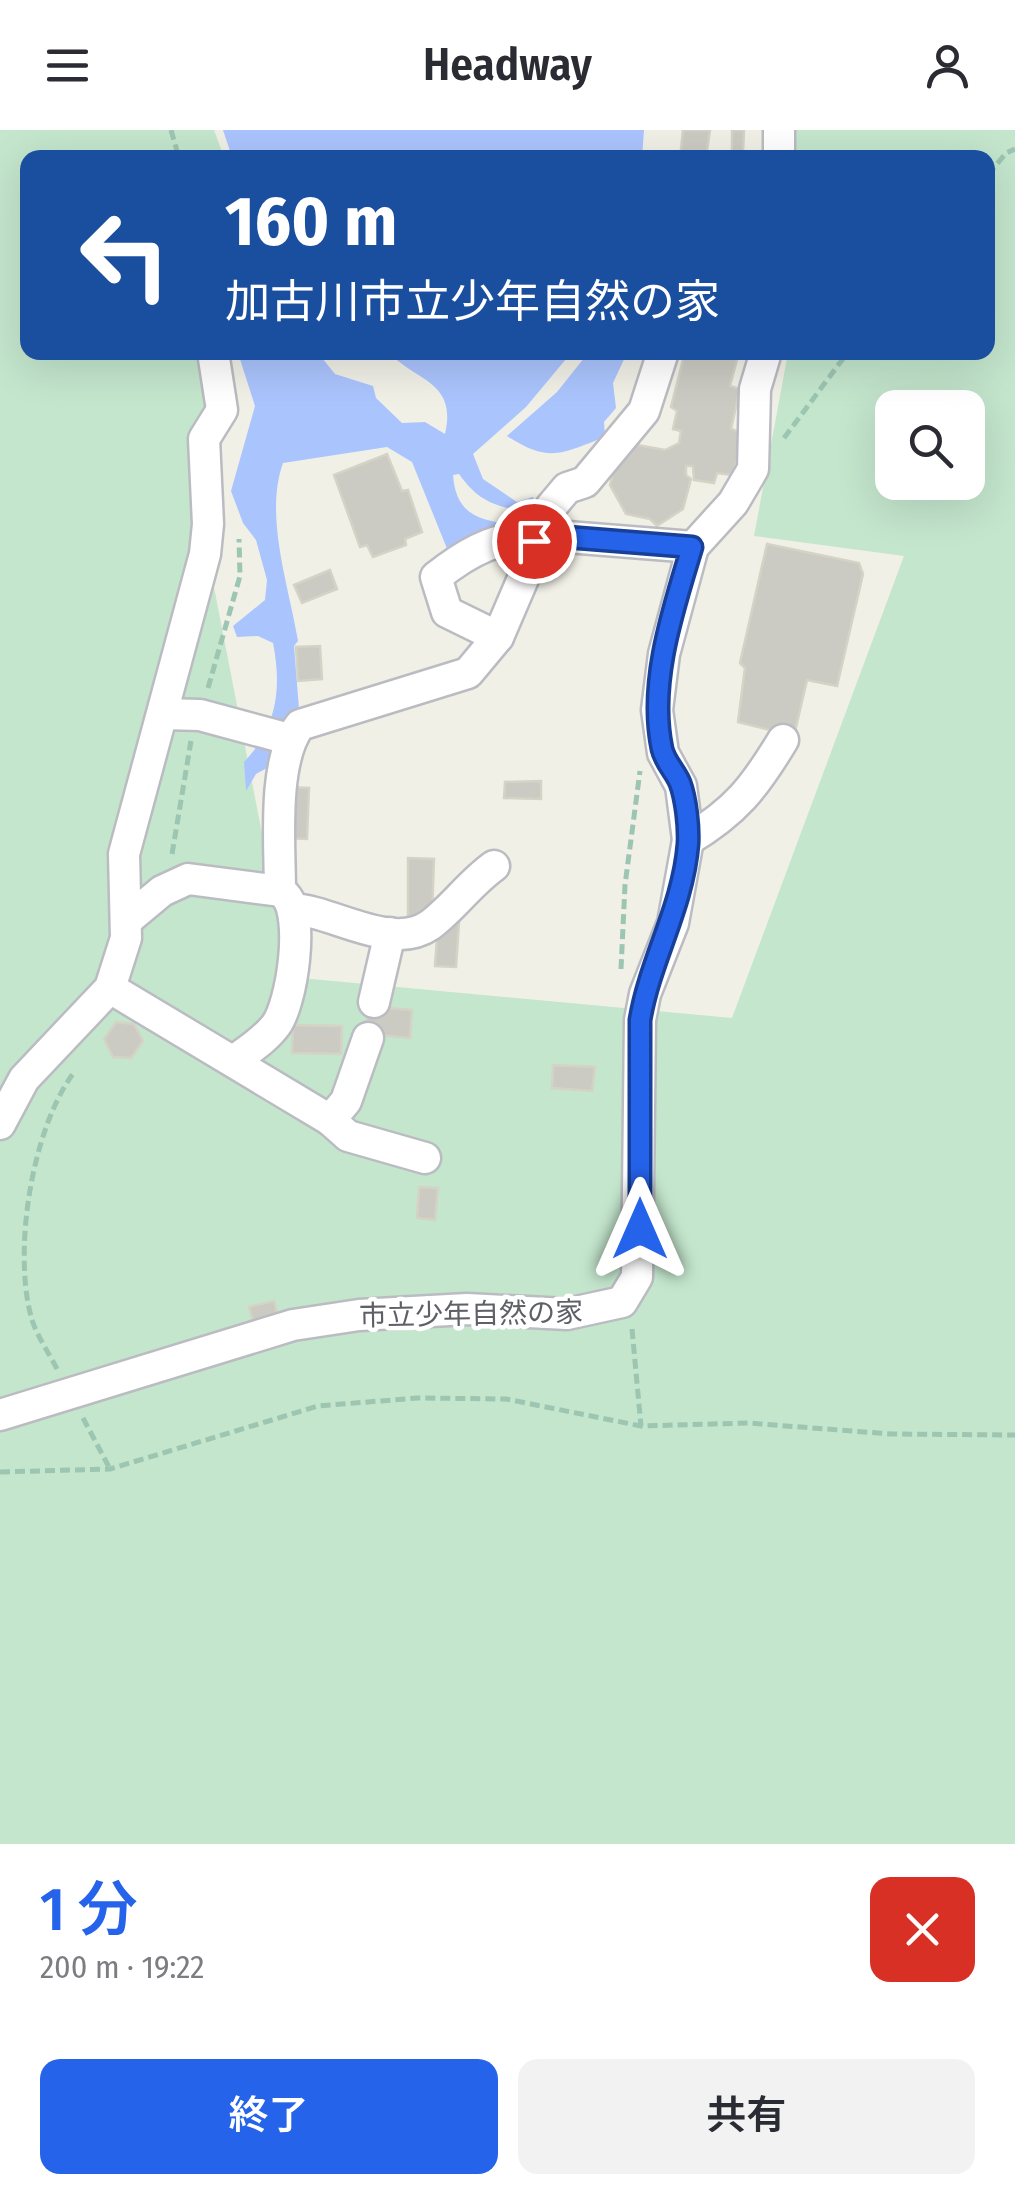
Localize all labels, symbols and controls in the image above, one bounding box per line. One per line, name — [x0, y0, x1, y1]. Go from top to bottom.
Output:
icon: menu — [40, 38, 95, 93]
text: Headway — [423, 38, 592, 92]
icon: person — [920, 38, 975, 93]
text: 160 m — [225, 180, 397, 264]
icon: left — [60, 190, 190, 320]
text: 加古川市立少年自然の家 — [225, 275, 720, 329]
map controls — [875, 390, 985, 500]
button: search — [875, 390, 985, 500]
pin — [492, 499, 577, 584]
icon: arrive — [507, 514, 562, 569]
position arrow — [588, 1177, 692, 1281]
street label: 市立少年自然の家 — [359, 1296, 583, 1332]
text: 1 分 — [40, 1874, 138, 1946]
button: close — [870, 1877, 975, 1982]
text: 200 m · 19:22 — [40, 1948, 204, 1986]
button: 終了 — [40, 2059, 498, 2174]
button: 共有 — [518, 2059, 975, 2174]

